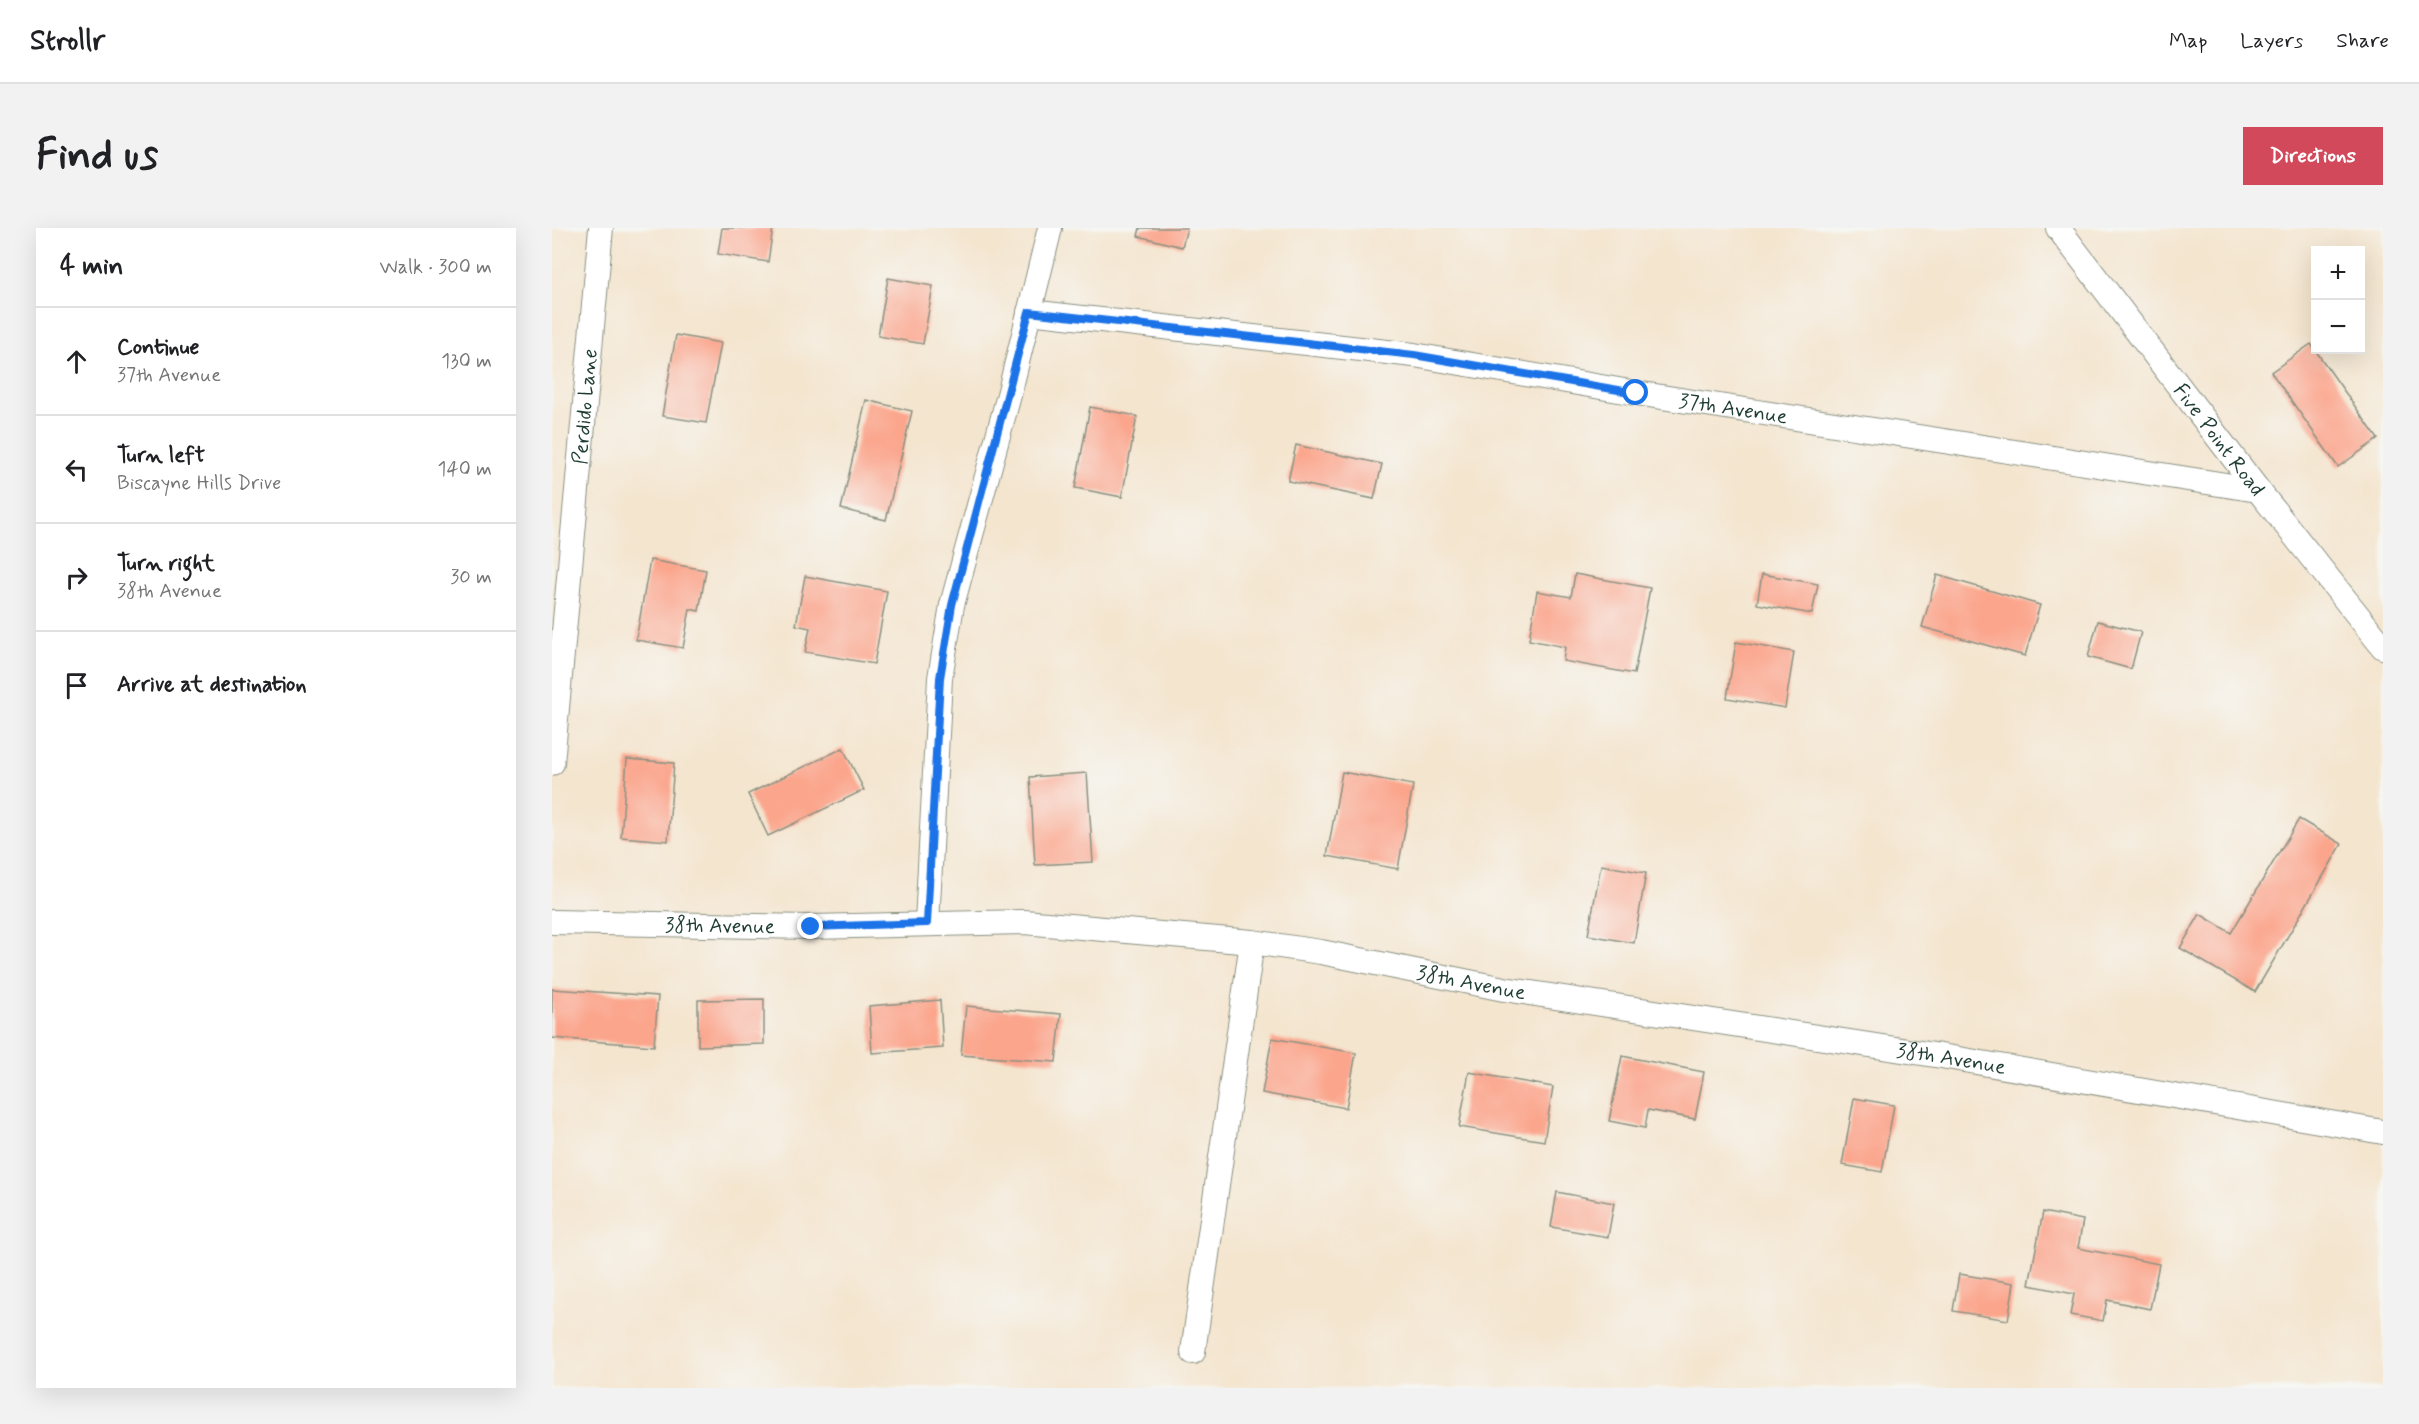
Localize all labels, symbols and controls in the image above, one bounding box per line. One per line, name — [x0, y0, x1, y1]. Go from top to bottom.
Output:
text: Strollr — [30, 23, 105, 60]
text: Map — [2169, 27, 2207, 55]
text: Layers — [2240, 27, 2303, 55]
text: Share — [2336, 27, 2389, 55]
button: Directions — [2243, 127, 2383, 185]
text: Find us — [36, 129, 158, 184]
map controls — [2311, 246, 2365, 354]
button: + — [2311, 246, 2365, 300]
text: 4 min — [60, 250, 123, 284]
text: Walk · 300 m — [380, 254, 492, 281]
button: − — [2311, 300, 2365, 354]
text: Continue — [117, 334, 199, 362]
icon: ahead — [60, 345, 93, 378]
street label: Perdido Lane — [566, 347, 605, 466]
text: 130 m — [441, 348, 492, 375]
text: 37th Avenue — [117, 362, 221, 389]
street label: Five Point Road — [2166, 378, 2271, 502]
route start — [1622, 379, 1648, 405]
street label: 37th Avenue — [1677, 387, 1789, 431]
text: Turn left — [117, 442, 205, 470]
icon: left — [60, 453, 93, 486]
text: 140 m — [438, 456, 492, 483]
text: Biscayne Hills Drive — [117, 470, 281, 497]
text: Turn right — [117, 550, 215, 578]
icon: right — [60, 561, 93, 594]
text: 30 m — [450, 564, 492, 591]
text: 38th Avenue — [117, 578, 222, 605]
icon: arrive — [60, 669, 93, 702]
text: Arrive at destination — [117, 671, 307, 699]
street label: 38th Avenue — [665, 911, 775, 941]
route end — [797, 913, 823, 939]
street label: 38th Avenue — [1414, 959, 1527, 1007]
street label: 38th Avenue — [1895, 1036, 2008, 1082]

